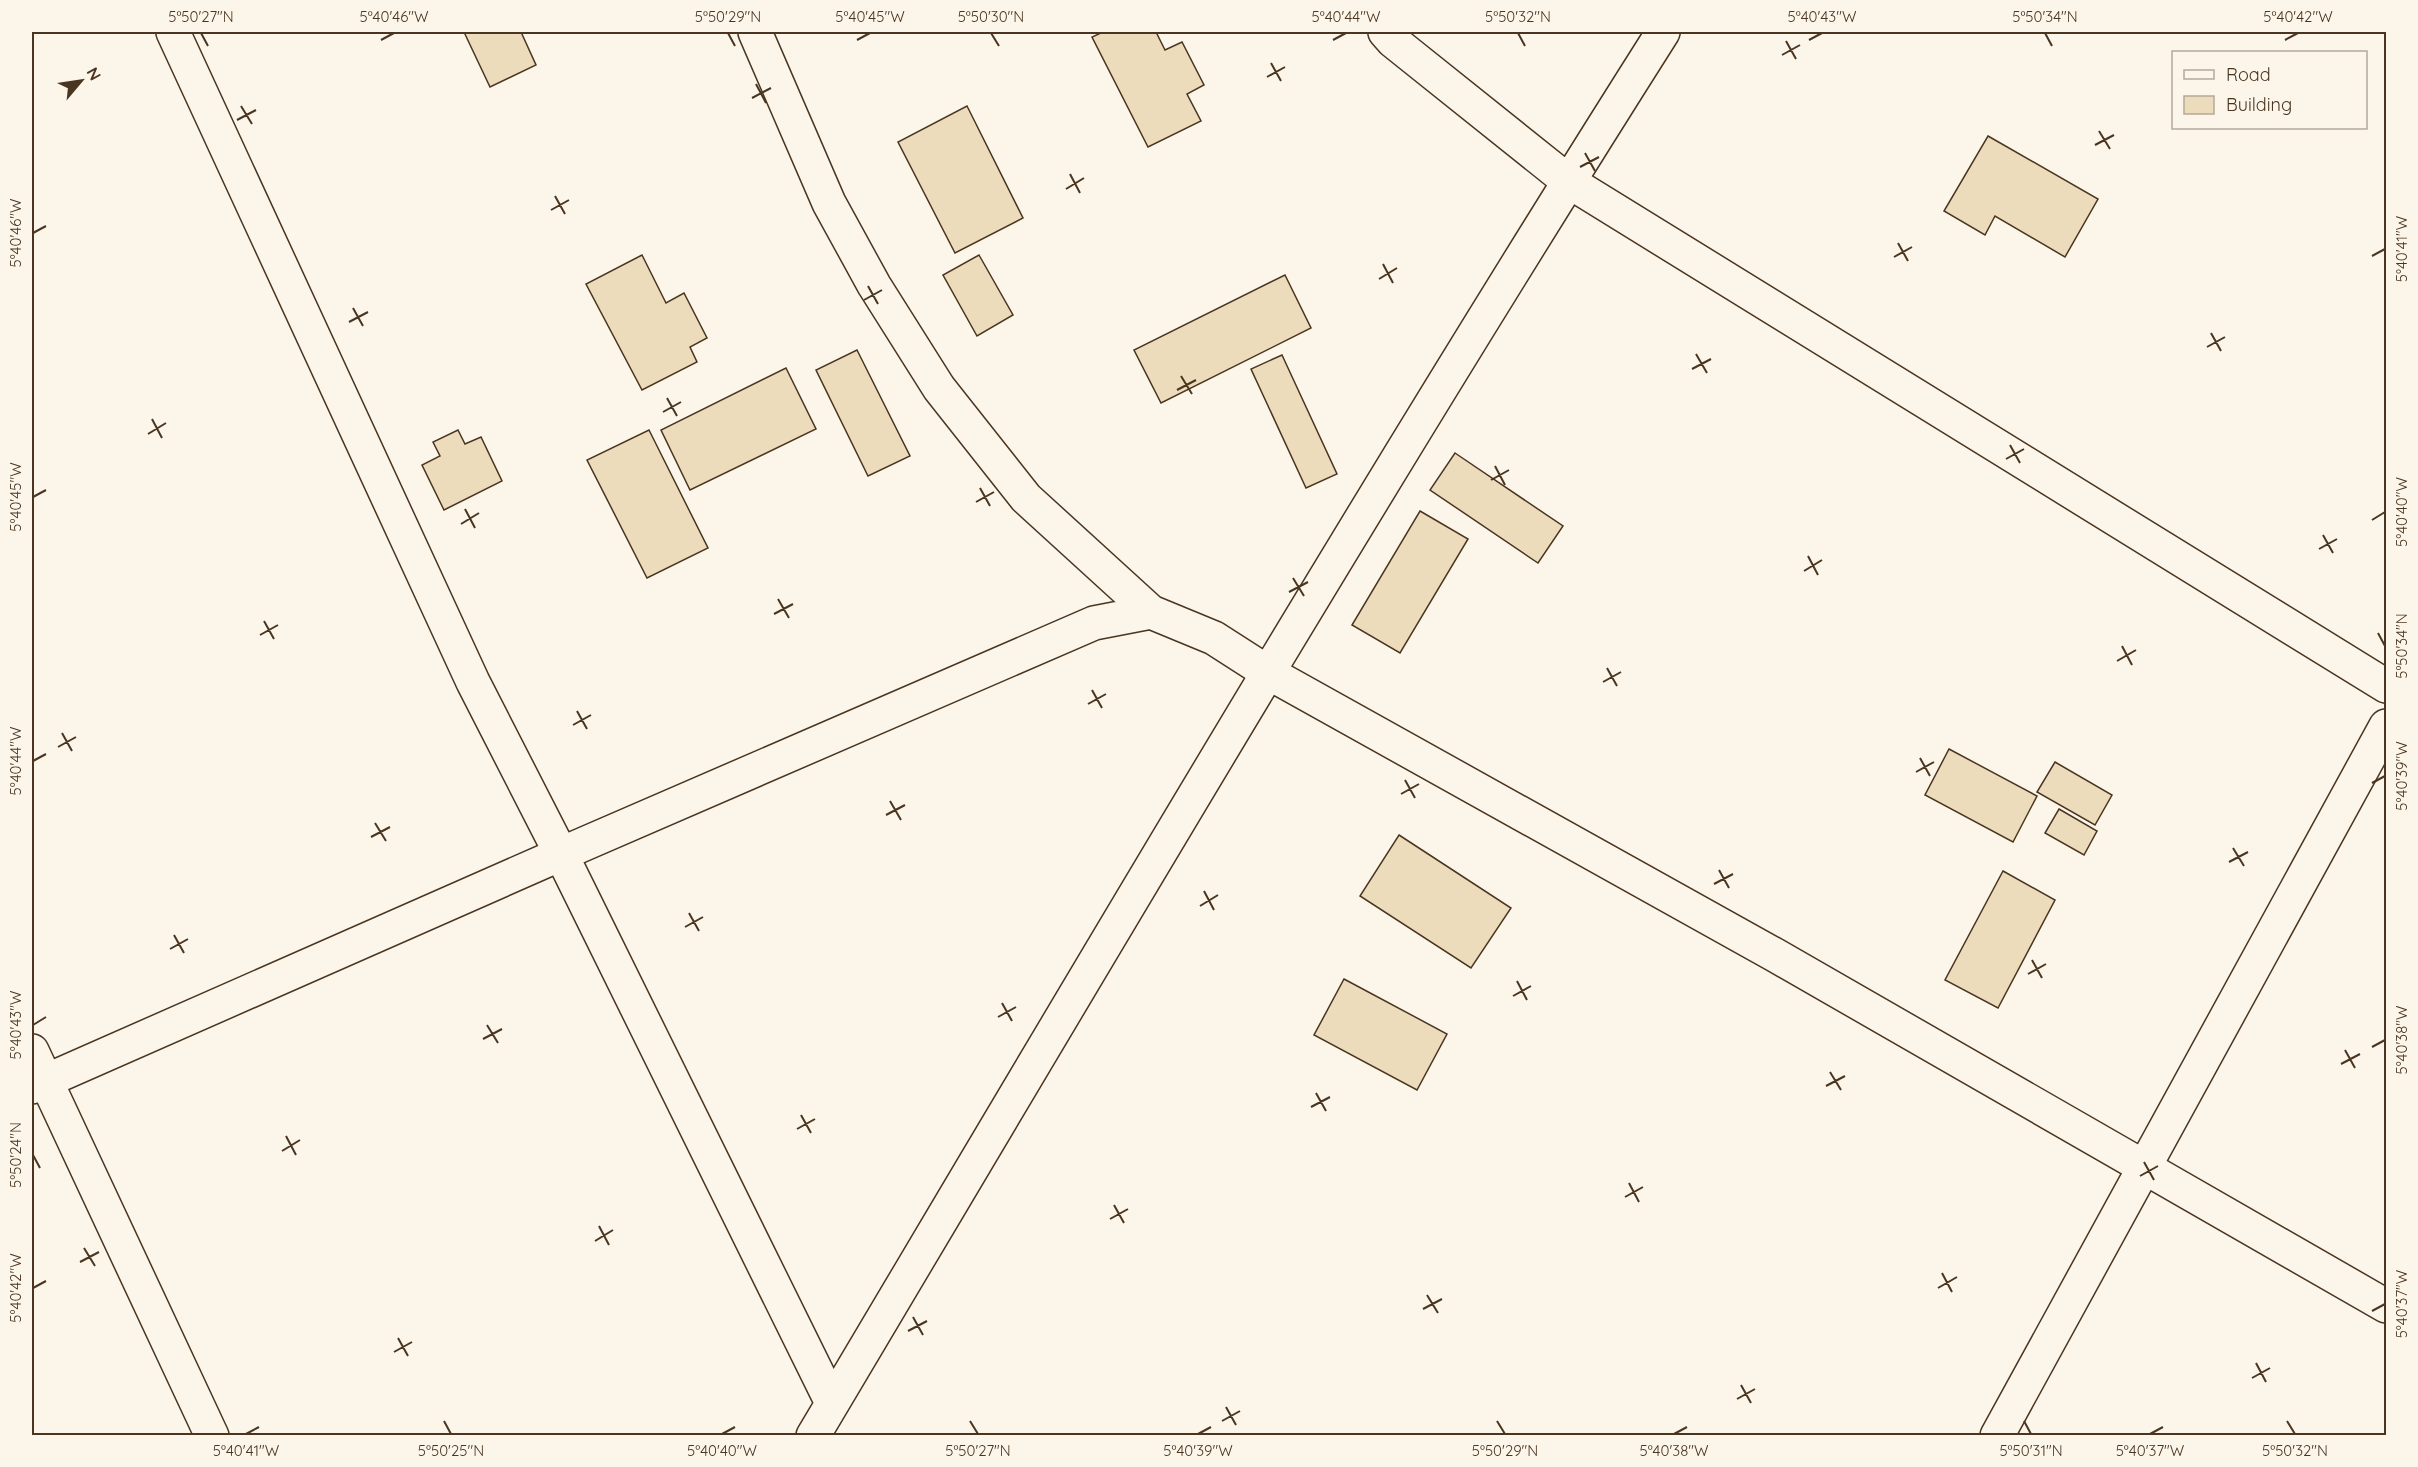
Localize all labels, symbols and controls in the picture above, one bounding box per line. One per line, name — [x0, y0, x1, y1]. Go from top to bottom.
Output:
text: 5°50'27"N — [168, 7, 234, 26]
text: 5°40'46"W — [359, 7, 429, 26]
text: 5°50'29"N — [695, 7, 761, 26]
text: 5°40'45"W — [835, 7, 905, 26]
text: 5°50'30"N — [958, 7, 1024, 26]
text: 5°40'44"W — [1312, 7, 1381, 26]
text: 5°50'32"N — [1485, 7, 1551, 26]
text: 5°40'43"W — [1788, 7, 1857, 26]
text: 5°50'34"N — [2012, 7, 2078, 26]
text: 5°40'42"W — [2263, 7, 2333, 26]
north arrow — [51, 51, 111, 111]
legend — [2172, 51, 2367, 129]
text: Road — [2226, 63, 2271, 86]
text: N — [83, 64, 106, 84]
text: Building — [2226, 93, 2292, 116]
text: 5°40'46"W — [6, 198, 25, 268]
text: 5°40'41"W — [2392, 215, 2411, 282]
text: 5°40'45"W — [6, 462, 25, 532]
text: 5°40'40"W — [2392, 477, 2411, 547]
text: 5°50'34"N — [2392, 613, 2411, 679]
text: 5°40'44"W — [6, 726, 25, 795]
text: 5°40'39"W — [2392, 741, 2411, 811]
text: 5°40'43"W — [6, 990, 25, 1059]
text: 5°40'38"W — [2392, 1005, 2411, 1075]
text: 5°50'24"N — [6, 1122, 25, 1188]
text: 5°40'42"W — [6, 1253, 25, 1323]
text: 5°40'37"W — [2392, 1269, 2411, 1338]
text: 5°40'41"W — [213, 1441, 280, 1460]
text: 5°50'25"N — [418, 1441, 484, 1460]
text: 5°40'40"W — [687, 1441, 757, 1460]
text: 5°50'27"N — [945, 1441, 1011, 1460]
text: 5°40'39"W — [1163, 1441, 1233, 1460]
text: 5°50'29"N — [1472, 1441, 1538, 1460]
text: 5°40'38"W — [1639, 1441, 1709, 1460]
text: 5°50'31"N — [1999, 1441, 2063, 1460]
text: 5°40'37"W — [2116, 1441, 2185, 1460]
text: 5°50'32"N — [2262, 1441, 2328, 1460]

